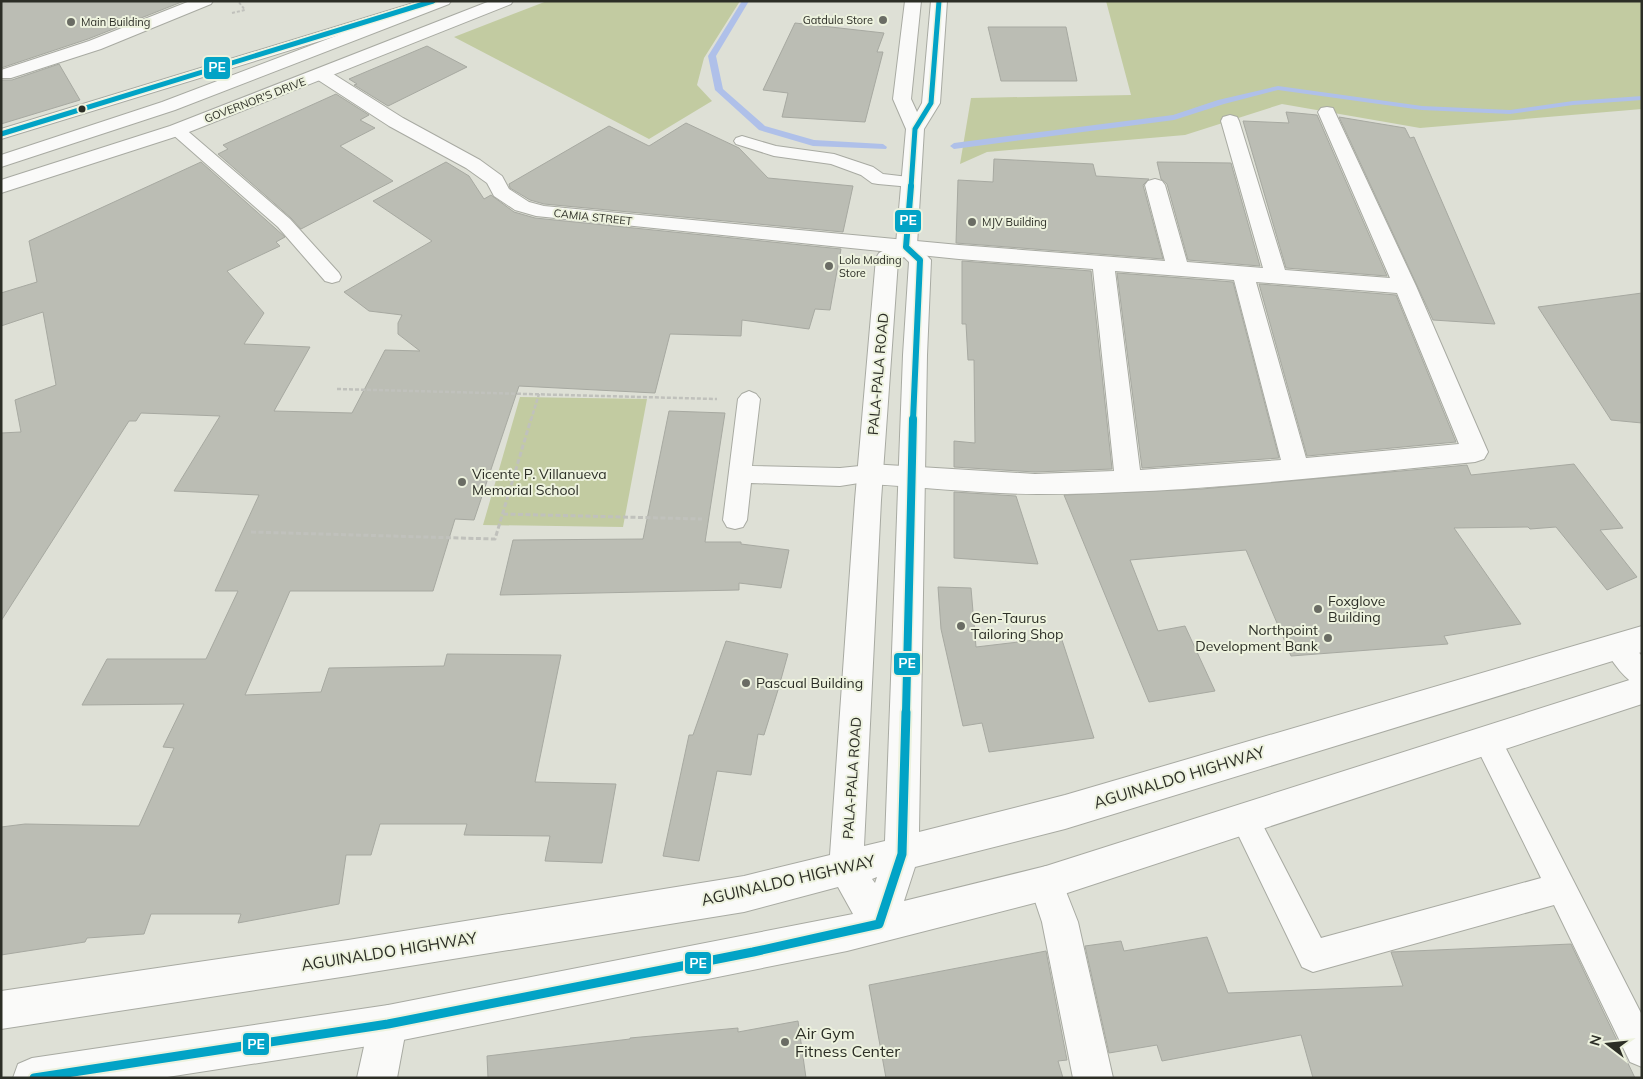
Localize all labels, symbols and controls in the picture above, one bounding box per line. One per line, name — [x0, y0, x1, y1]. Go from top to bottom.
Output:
place label: Gatdula Store — [803, 13, 873, 27]
marker: Gatdula Store — [877, 14, 889, 26]
place label: Main Building — [81, 15, 150, 29]
marker: Main Building — [65, 16, 77, 28]
line badge: PE — [203, 56, 231, 80]
text: PE — [208, 58, 226, 76]
street label: GOVERNOR'S DRIVE — [202, 74, 308, 126]
unlabelled marker — [77, 104, 87, 114]
street label: CAMIA STREET — [553, 206, 633, 228]
line badge: PE — [894, 209, 922, 233]
text: PE — [899, 211, 917, 229]
place label: MJV Building — [982, 215, 1047, 229]
marker: MJV Building — [966, 216, 978, 228]
place label: Lola Mading Store — [839, 253, 902, 280]
marker: Lola Mading Store — [823, 260, 835, 272]
street label: PALA-PALA ROAD — [864, 312, 892, 436]
place label: Vicente P. Villanueva Memorial School — [472, 465, 607, 499]
marker: Vicente P. Villanueva Memorial School — [456, 476, 468, 488]
place label: Foxglove Building — [1328, 592, 1385, 626]
marker: Foxglove Building — [1312, 603, 1324, 615]
place label: Gen-Taurus Tailoring Shop — [971, 609, 1063, 643]
marker: Gen-Taurus Tailoring Shop — [955, 620, 967, 632]
place label: Northpoint Development Bank — [1195, 621, 1319, 655]
marker: Northpoint Development Bank — [1322, 632, 1334, 644]
line badge: PE — [893, 652, 921, 676]
text: PE — [898, 654, 916, 672]
place label: Pascual Building — [756, 674, 863, 692]
marker: Pascual Building — [740, 677, 752, 689]
street label: PALA-PALA ROAD — [839, 716, 865, 840]
street label: AGUINALDO HIGHWAY — [1091, 741, 1267, 813]
street label: AGUINALDO HIGHWAY — [699, 850, 877, 910]
street label: AGUINALDO HIGHWAY — [300, 927, 479, 975]
line badge: PE — [684, 951, 712, 975]
text: PE — [689, 954, 707, 972]
north arrow — [1583, 1019, 1633, 1069]
place label: Air Gym Fitness Center — [795, 1023, 900, 1061]
line badge: PE — [242, 1032, 270, 1056]
text: N — [1585, 1033, 1606, 1048]
text: PE — [247, 1035, 265, 1053]
marker: Air Gym Fitness Center — [779, 1036, 791, 1048]

